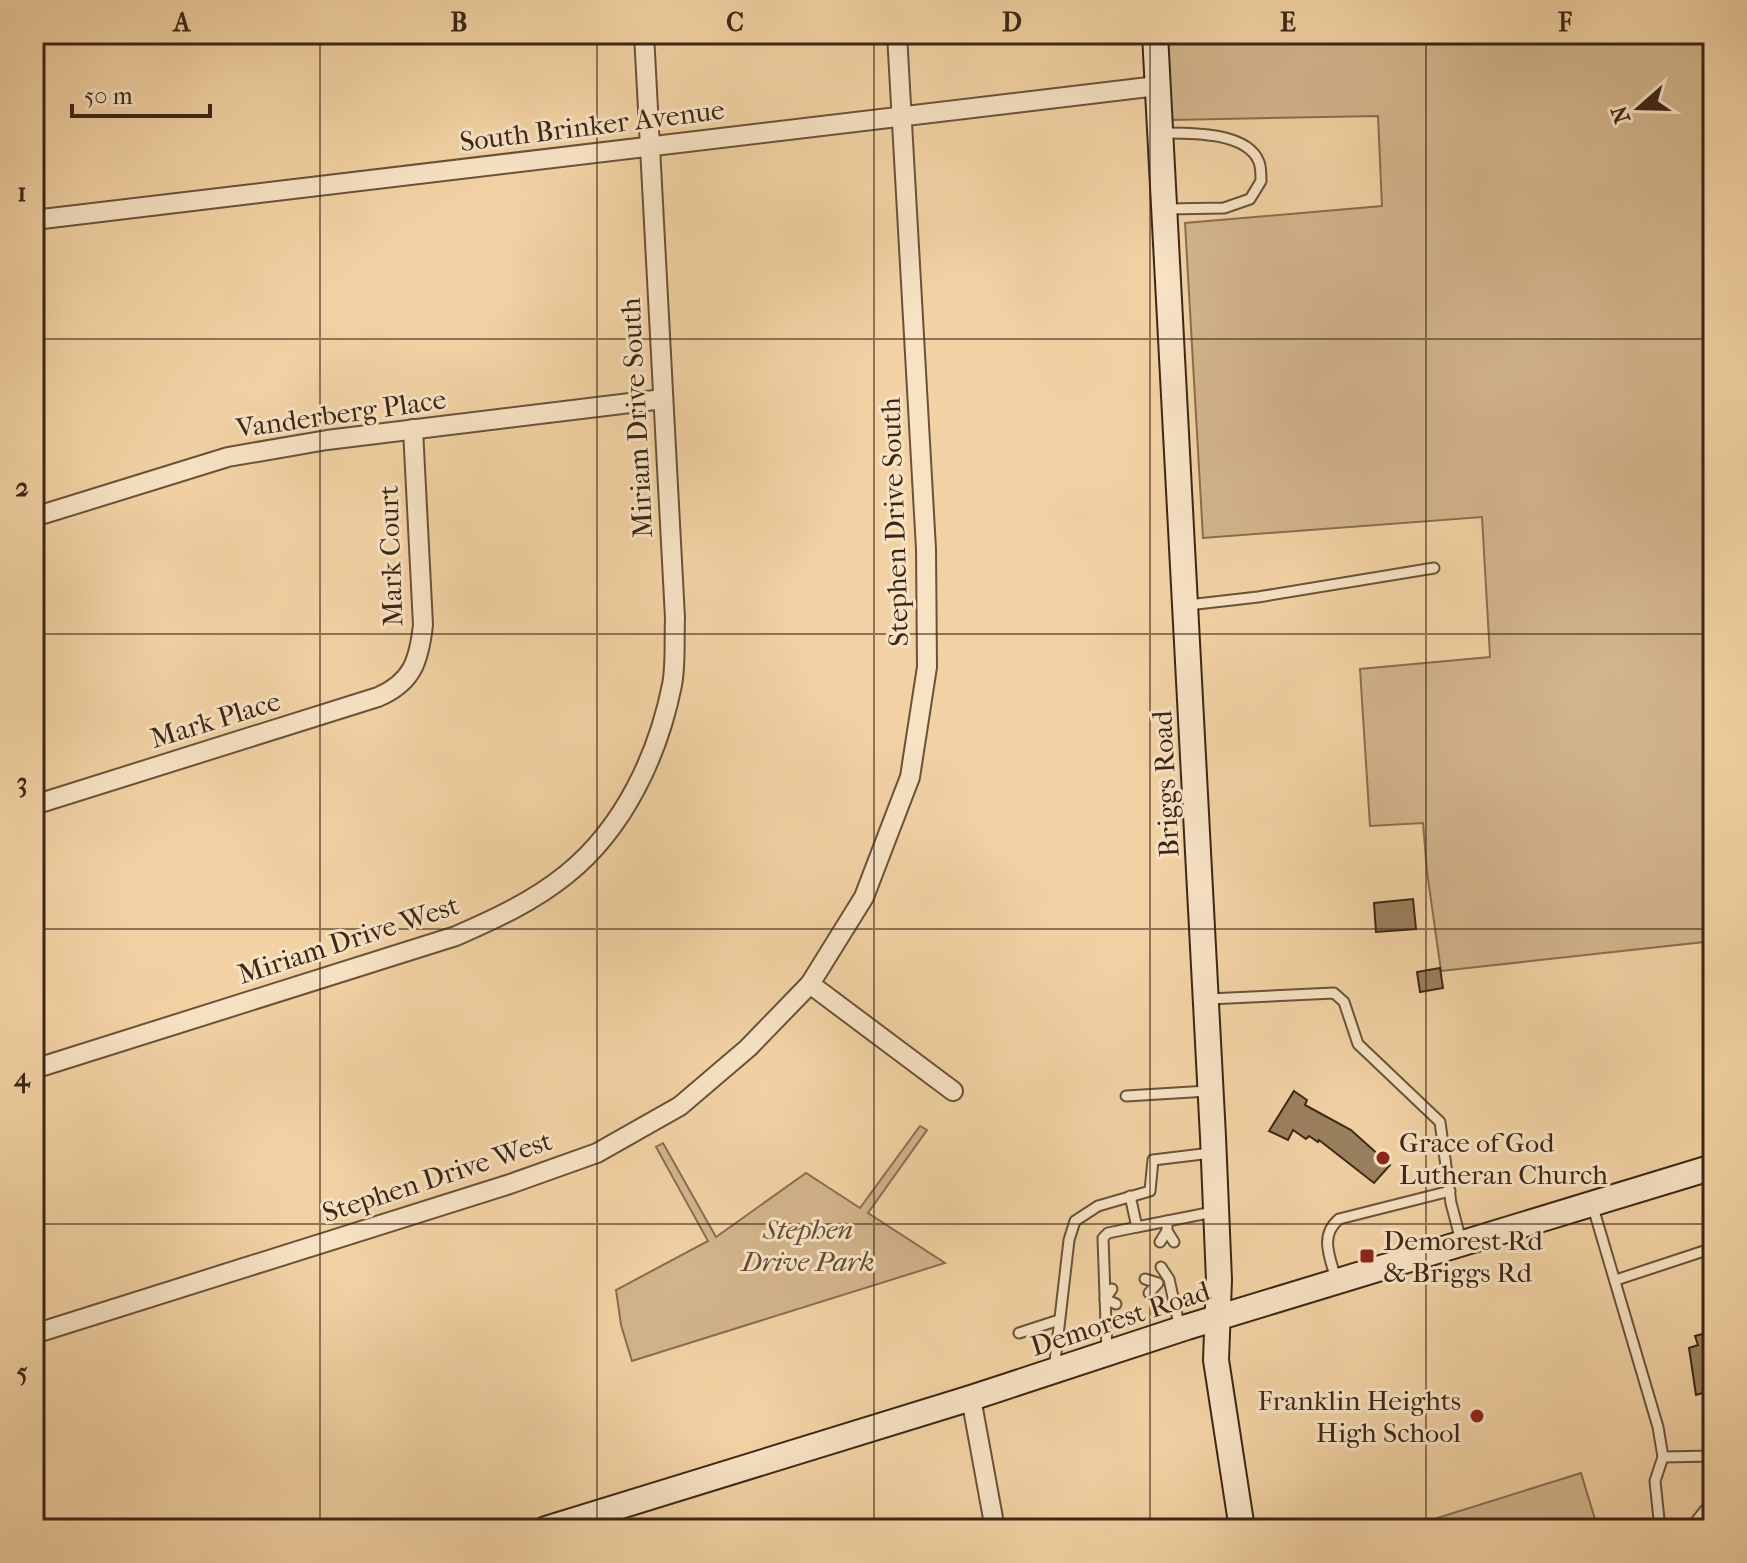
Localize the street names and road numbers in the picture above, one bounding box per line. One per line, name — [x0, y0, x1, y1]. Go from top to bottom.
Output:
street label: South Brinker Avenue — [458, 93, 727, 158]
street label: Miriam Drive South — [614, 297, 659, 539]
street label: Vanderberg Place — [233, 382, 448, 445]
street label: Stephen Drive South — [874, 397, 915, 647]
street label: Mark Court — [372, 485, 409, 627]
street label: Mark Place — [146, 684, 284, 755]
street label: Briggs Road — [1145, 709, 1186, 858]
street label: Miriam Drive West — [233, 888, 463, 991]
street label: Stephen Drive West — [318, 1124, 556, 1229]
street label: Demorest Road — [1026, 1274, 1215, 1363]

